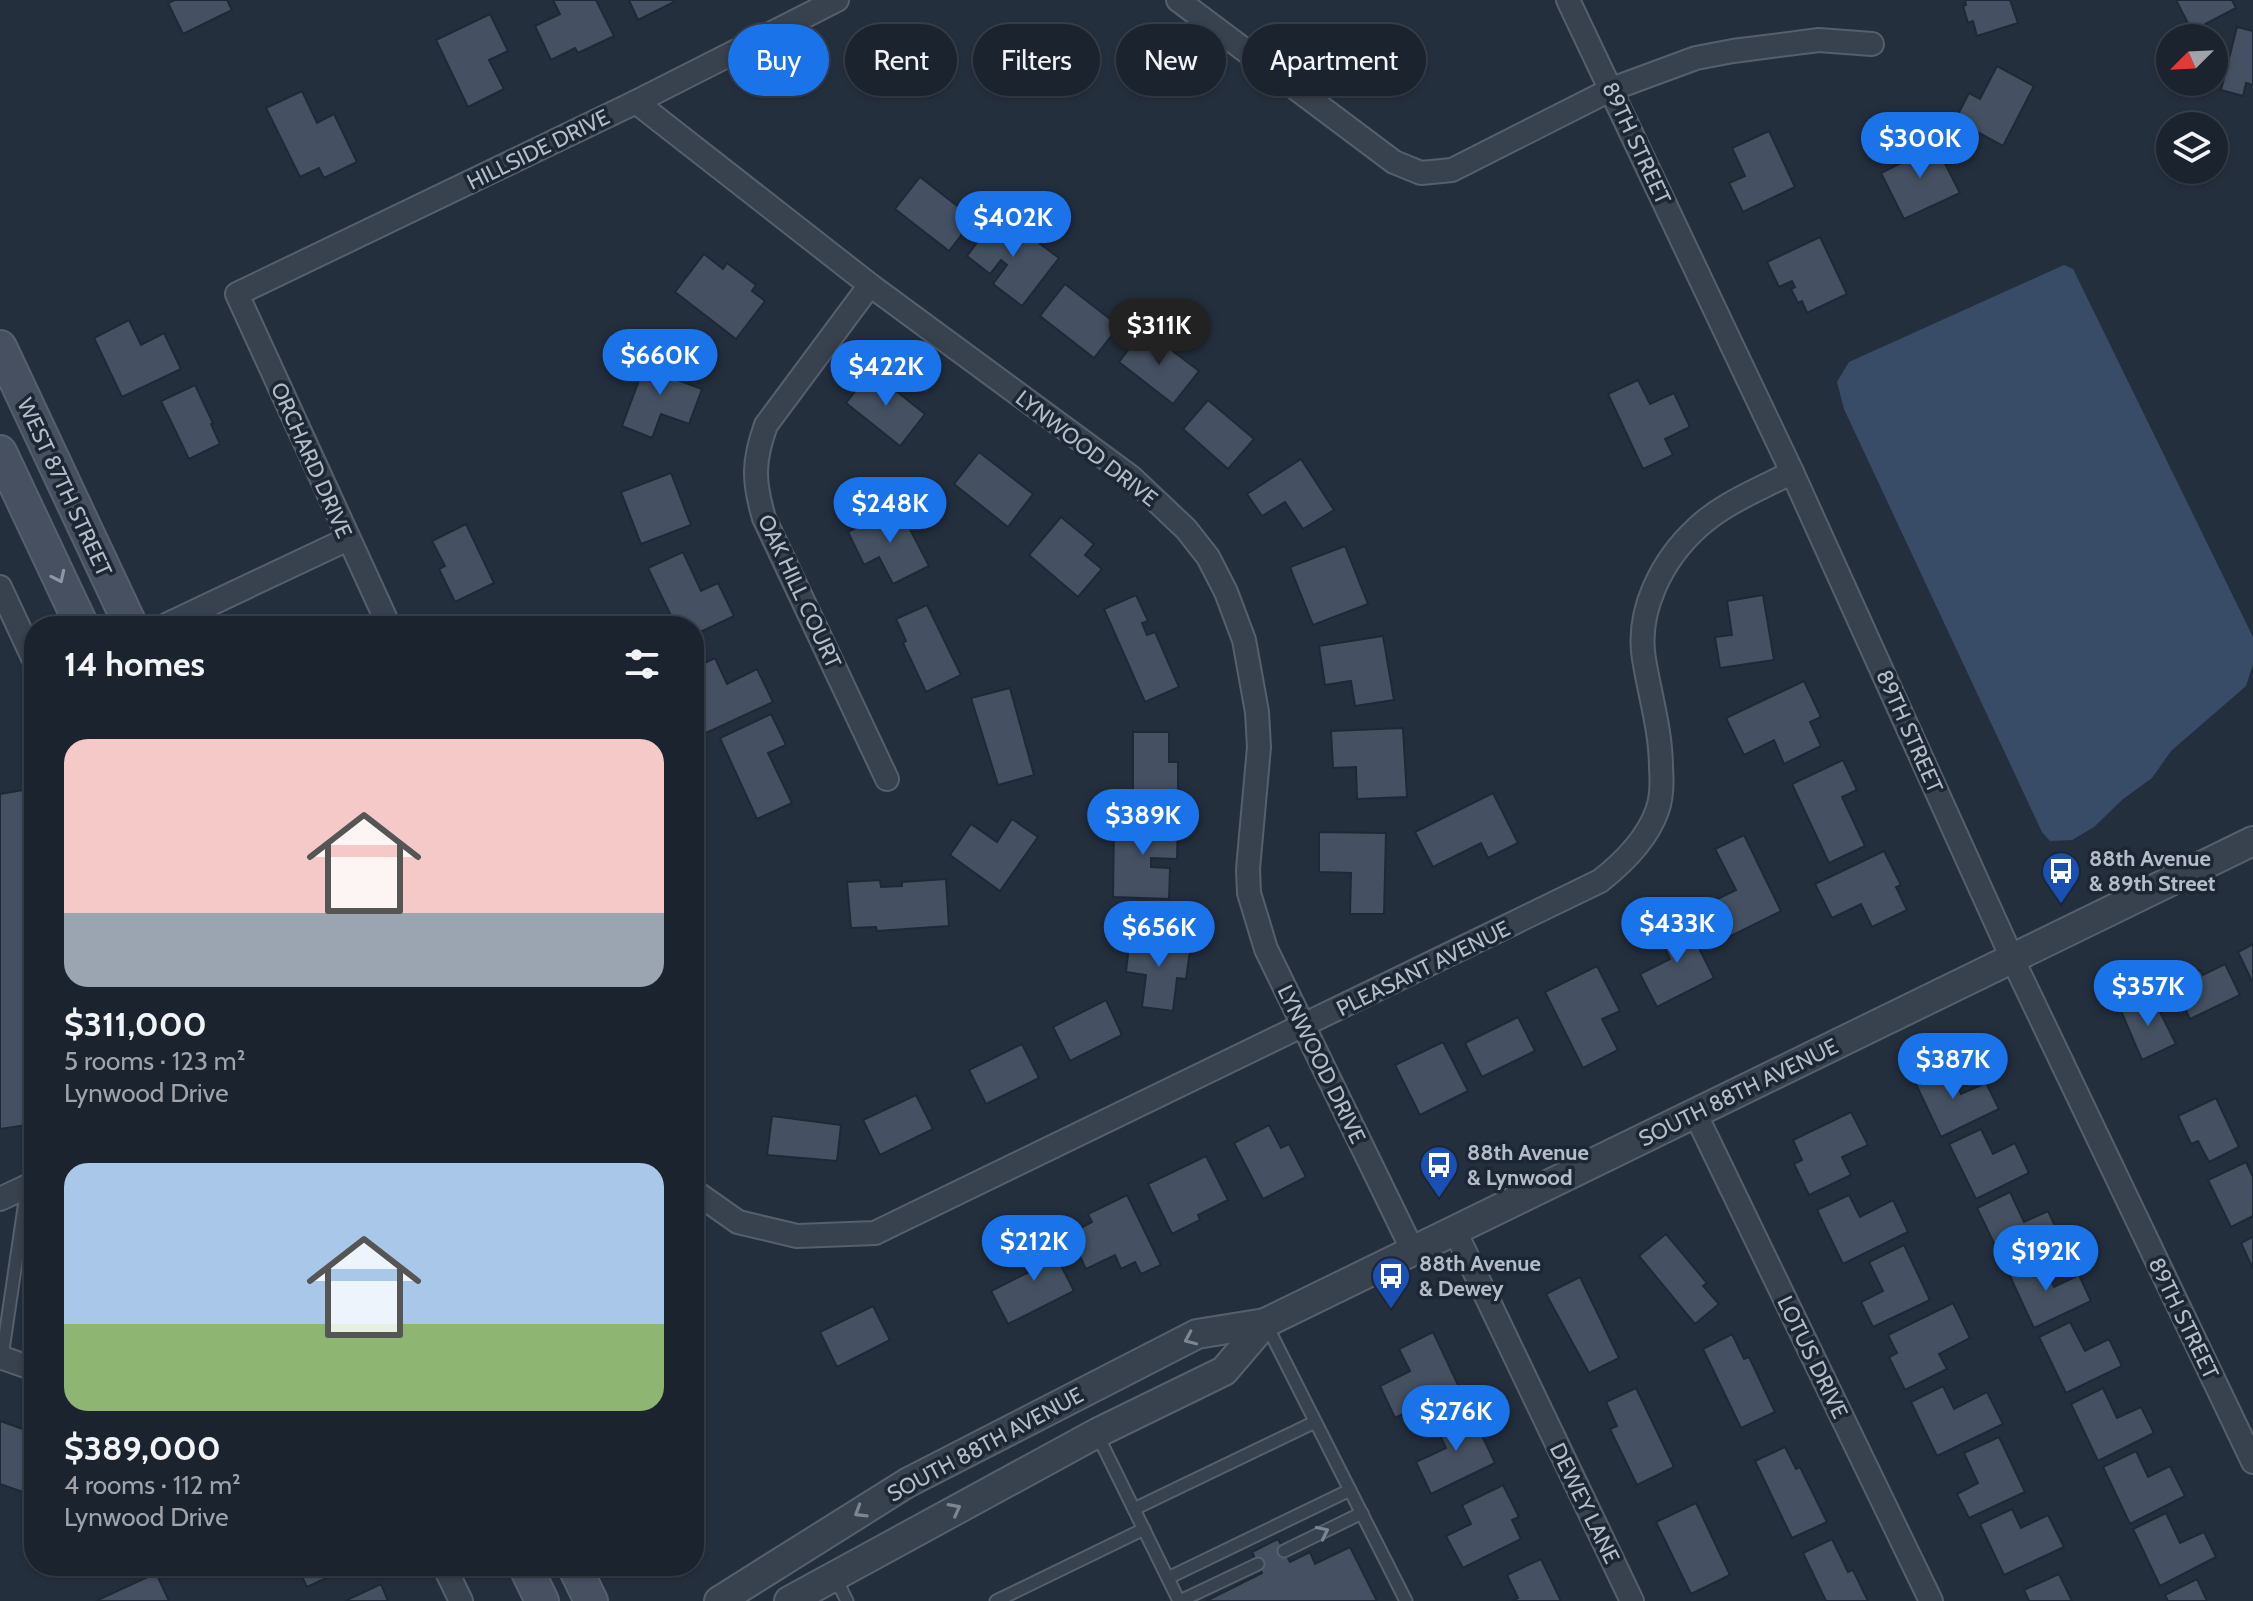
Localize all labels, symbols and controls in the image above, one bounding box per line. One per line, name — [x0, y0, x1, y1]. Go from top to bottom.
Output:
chip: Buy — [728, 24, 829, 96]
chip: Rent — [845, 24, 957, 96]
chip: Filters — [973, 24, 1100, 96]
chip: New — [1116, 24, 1226, 96]
chip: Apartment — [1242, 24, 1426, 96]
north arrow — [2156, 24, 2228, 96]
map controls — [2156, 24, 2228, 184]
street label: 89TH STREET — [1596, 78, 1677, 209]
street label: HILLSIDE DRIVE — [463, 103, 614, 196]
pin: $300K — [1864, 112, 1976, 180]
button: layers — [2156, 112, 2228, 184]
text: $300K — [1879, 122, 1961, 154]
pin: $402K — [957, 191, 1069, 259]
text: $402K — [973, 201, 1053, 233]
pin: $311K — [1103, 299, 1215, 367]
text: $311K — [1127, 309, 1191, 341]
pin: $660K — [604, 329, 716, 397]
text: $660K — [621, 339, 699, 371]
pin: $422K — [830, 340, 942, 408]
text: $422K — [848, 350, 924, 382]
street label: ORCHARD DRIVE — [265, 378, 358, 542]
street label: LYNWOOD DRIVE — [1010, 385, 1163, 512]
street label: WEST 87TH STREET — [11, 394, 118, 581]
pin: $248K — [834, 477, 946, 545]
text: $248K — [852, 487, 929, 519]
street label: OAK HILL COURT — [752, 510, 847, 673]
one-way arrow — [49, 569, 65, 584]
icon: filters — [620, 642, 664, 686]
text: 14 homes — [64, 643, 205, 685]
street label: 89TH STREET — [1870, 665, 1949, 797]
pin: $389K — [1087, 789, 1199, 857]
icon: home — [292, 791, 436, 935]
text: $389K — [1105, 799, 1181, 831]
place label: 88th Avenue & 89th Street — [2089, 845, 2216, 897]
bus stop icon: 88th Avenue & 89th Street — [2040, 850, 2082, 905]
pin: $433K — [1621, 897, 1733, 965]
pin: $656K — [1103, 901, 1215, 969]
text: $433K — [1639, 907, 1715, 939]
text: $656K — [1122, 911, 1196, 943]
street label: PLEASANT AVENUE — [1332, 915, 1514, 1022]
pin: $357K — [2092, 960, 2204, 1028]
text: $357K — [2112, 970, 2184, 1002]
street label: LYNWOOD DRIVE — [1272, 981, 1372, 1148]
text: $311,000 — [64, 1003, 207, 1045]
street label: SOUTH 88TH AVENUE — [1634, 1032, 1842, 1152]
pin: $387K — [1897, 1033, 2009, 1101]
text: $387K — [1916, 1043, 1990, 1075]
text: 5 rooms · 123 m² — [64, 1045, 245, 1077]
text: Lynwood Drive — [64, 1077, 228, 1109]
place label: 88th Avenue & Lynwood — [1467, 1139, 1589, 1191]
bus stop icon: 88th Avenue & Lynwood — [1418, 1144, 1460, 1199]
icon: home — [292, 1215, 436, 1359]
pin: $212K — [978, 1215, 1090, 1283]
text: $212K — [1000, 1225, 1068, 1257]
pin: $192K — [1990, 1225, 2102, 1293]
text: $192K — [2011, 1235, 2081, 1267]
place label: 88th Avenue & Dewey — [1419, 1250, 1541, 1302]
street label: 89TH STREET — [2142, 1253, 2225, 1384]
bus stop icon: 88th Avenue & Dewey — [1370, 1255, 1412, 1310]
street label: LOTUS DRIVE — [1771, 1292, 1854, 1423]
one-way arrow — [1183, 1329, 1198, 1345]
street label: SOUTH 88TH AVENUE — [883, 1381, 1088, 1508]
pin: $276K — [1400, 1385, 1512, 1453]
text: $276K — [1420, 1395, 1492, 1427]
text: $389,000 — [64, 1427, 221, 1469]
street label: DEWEY LANE — [1544, 1438, 1625, 1568]
text: 4 rooms · 112 m² — [64, 1469, 241, 1501]
text: Lynwood Drive — [64, 1501, 228, 1533]
one-way arrow — [855, 1502, 869, 1517]
one-way arrow — [947, 1504, 962, 1519]
one-way arrow — [1314, 1526, 1329, 1542]

